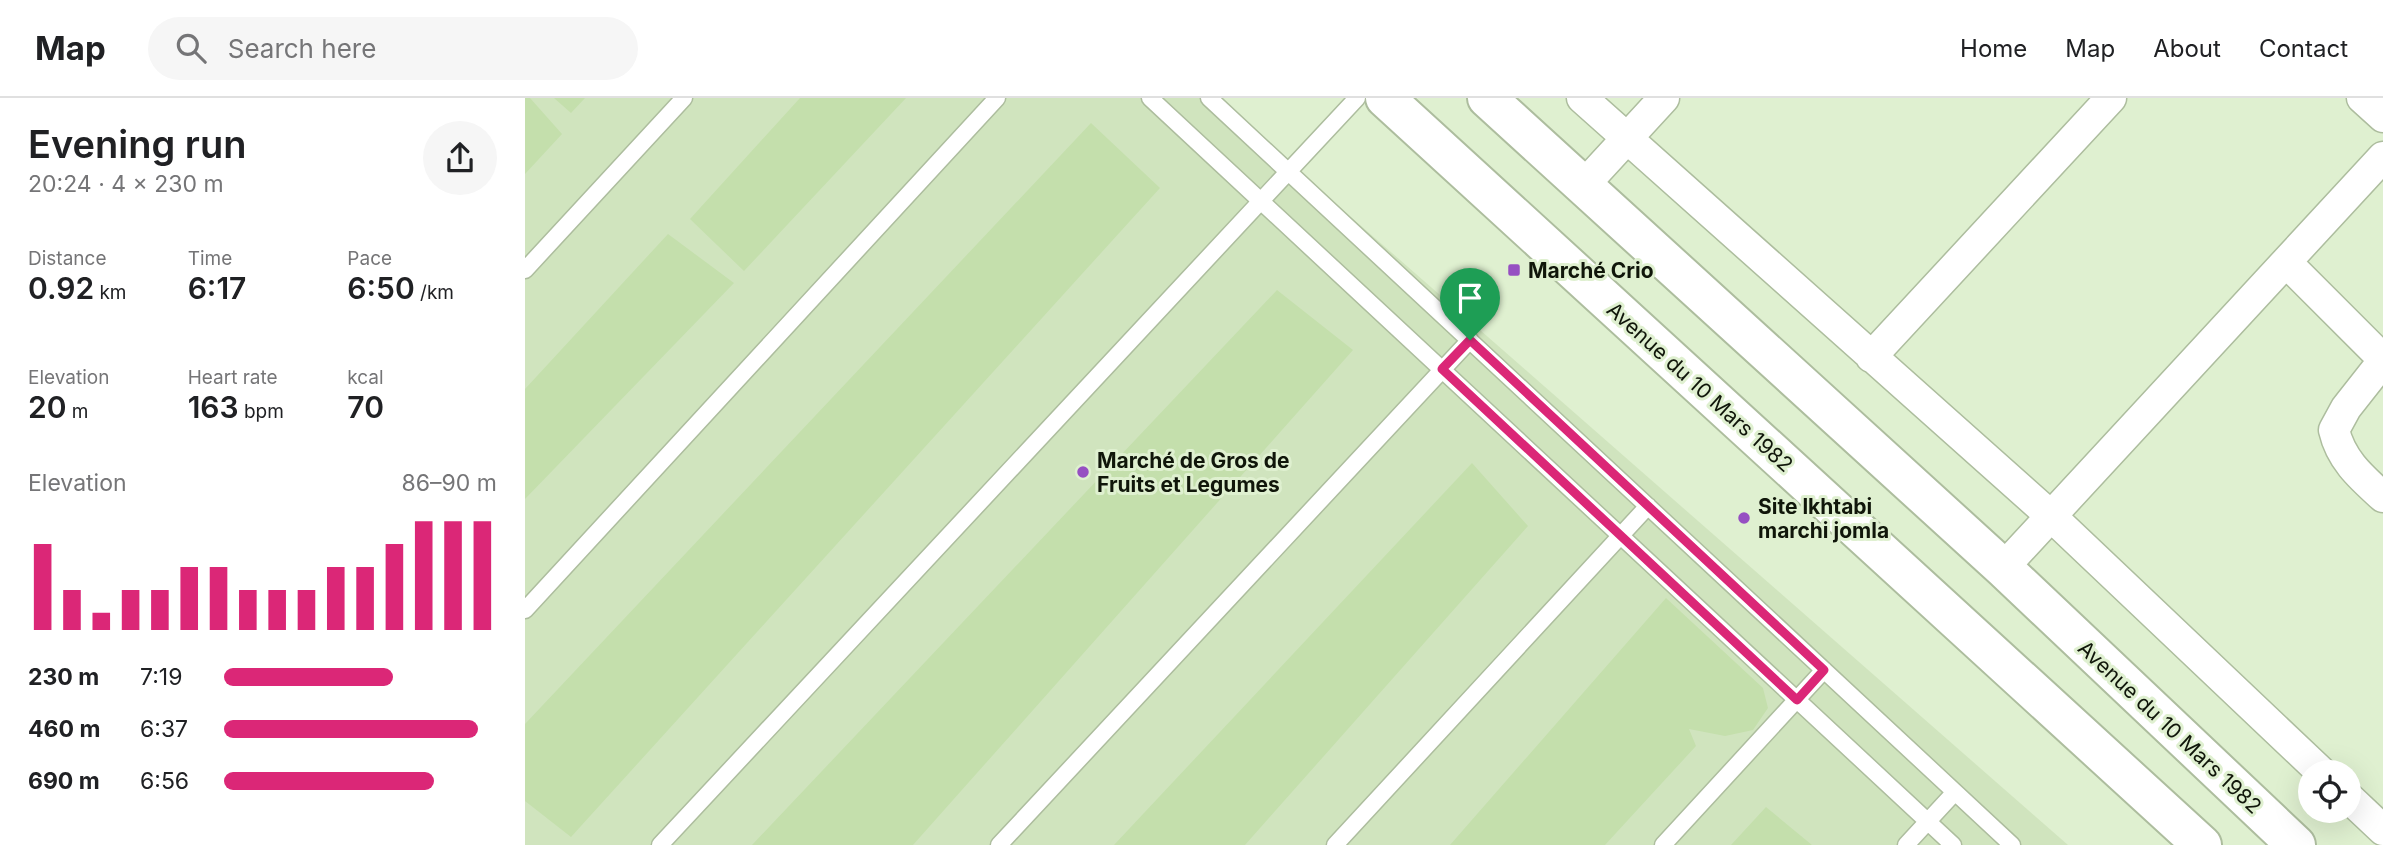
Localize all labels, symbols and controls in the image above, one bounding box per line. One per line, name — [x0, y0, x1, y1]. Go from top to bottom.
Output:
search box — [148, 17, 638, 80]
text: Map — [35, 28, 106, 68]
icon: search — [172, 29, 210, 67]
text: Search here — [228, 33, 376, 64]
text: Home — [1960, 34, 2027, 63]
text: Map — [2065, 34, 2115, 63]
text: About — [2153, 34, 2221, 63]
text: Contact — [2259, 34, 2348, 63]
text: Evening run — [28, 121, 246, 167]
button: share — [423, 121, 497, 195]
text: 20:24 · 4 × 230 m — [28, 170, 224, 198]
text: Distance — [28, 247, 106, 270]
text: Time — [188, 247, 232, 270]
text: Pace — [347, 247, 392, 270]
place label: Marché Crio — [1528, 258, 1654, 283]
marker: Marché Crio — [1506, 262, 1522, 278]
pin — [1440, 268, 1500, 340]
text: 0.92 — [28, 270, 94, 306]
text: 6:17 — [188, 270, 246, 306]
text: 6:50 — [347, 270, 415, 306]
icon: arrive — [1451, 279, 1489, 317]
text: km — [94, 281, 127, 304]
text: /km — [415, 281, 454, 304]
street label: Avenue du 10 Mars 1982 — [1602, 297, 1798, 477]
text: Elevation — [28, 366, 109, 389]
text: Heart rate — [188, 366, 278, 389]
text: kcal — [347, 366, 384, 389]
text: 20 — [28, 389, 66, 425]
text: 163 — [188, 389, 239, 425]
text: 70 — [347, 389, 384, 425]
text: m — [66, 400, 88, 423]
text: bpm — [239, 400, 284, 423]
place label: Marché de Gros de Fruits et Legumes — [1097, 448, 1290, 497]
marker: Marché de Gros de Fruits et Legumes — [1075, 464, 1091, 480]
text: Elevation — [28, 469, 127, 497]
text: 86–90 m — [402, 469, 497, 497]
place label: Site lkhtabi marchi jomla — [1758, 494, 1889, 543]
marker: Site lkhtabi marchi jomla — [1736, 510, 1752, 526]
street label: Avenue du 10 Mars 1982 — [2073, 635, 2267, 819]
text: 230 m — [28, 663, 99, 691]
text: 7:19 — [140, 663, 183, 691]
text: 460 m — [28, 715, 100, 743]
text: 6:37 — [140, 715, 188, 743]
map controls — [2298, 760, 2361, 823]
button: locate — [2298, 760, 2361, 823]
text: 690 m — [28, 767, 100, 795]
text: 6:56 — [140, 767, 189, 795]

